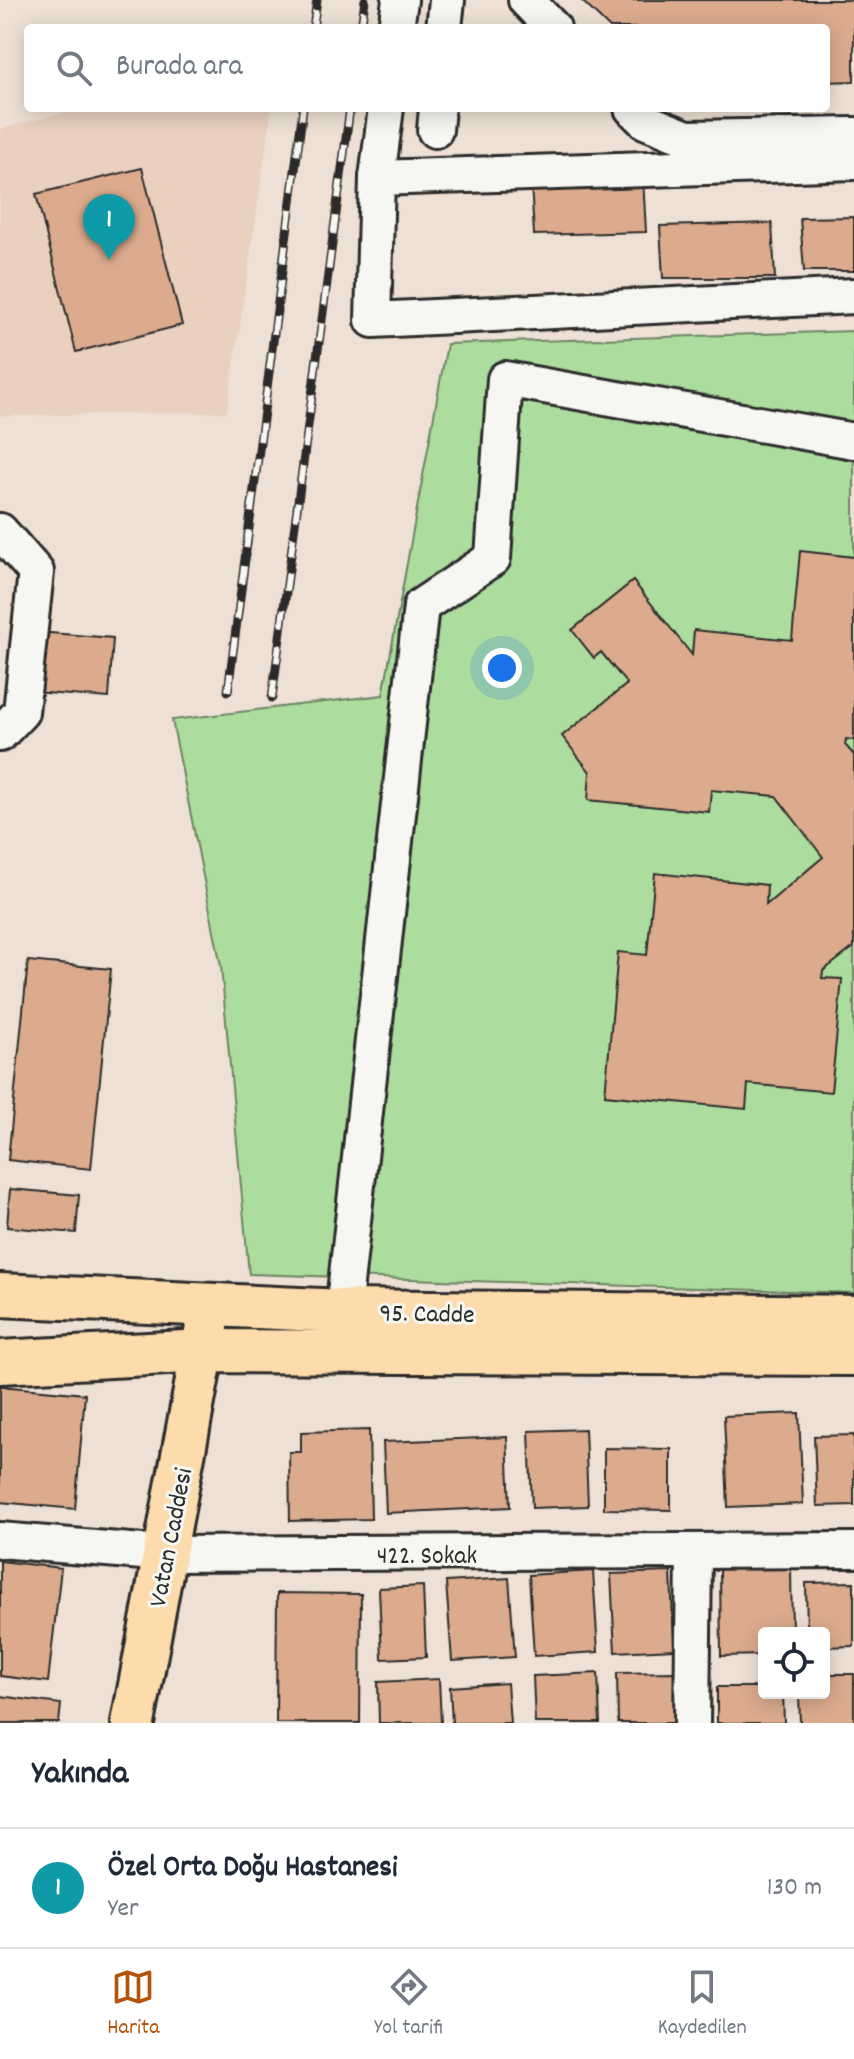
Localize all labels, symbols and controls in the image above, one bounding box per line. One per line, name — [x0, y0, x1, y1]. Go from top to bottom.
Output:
search box — [24, 24, 830, 112]
icon: search — [52, 46, 96, 90]
text: Burada ara — [116, 47, 243, 90]
pin: 1 — [83, 194, 135, 260]
your location — [482, 648, 522, 688]
street label: 95. Cadde — [379, 1296, 475, 1335]
street label: Vatan Caddesi — [141, 1465, 204, 1610]
street label: 422. Sokak — [377, 1539, 477, 1576]
map controls — [758, 1627, 830, 1699]
button: locate — [758, 1627, 830, 1699]
text: Yakında — [32, 1751, 128, 1800]
text: Özel Orta Doğu Hastanesi — [108, 1848, 397, 1891]
text: 1 — [55, 1870, 61, 1907]
text: 130 m — [767, 1870, 822, 1907]
text: Yer — [108, 1891, 139, 1928]
tab: Harita — [107, 1965, 160, 2044]
tab: Yol tarifi — [374, 1965, 443, 2044]
tab: Kaydedilen — [658, 1965, 747, 2044]

